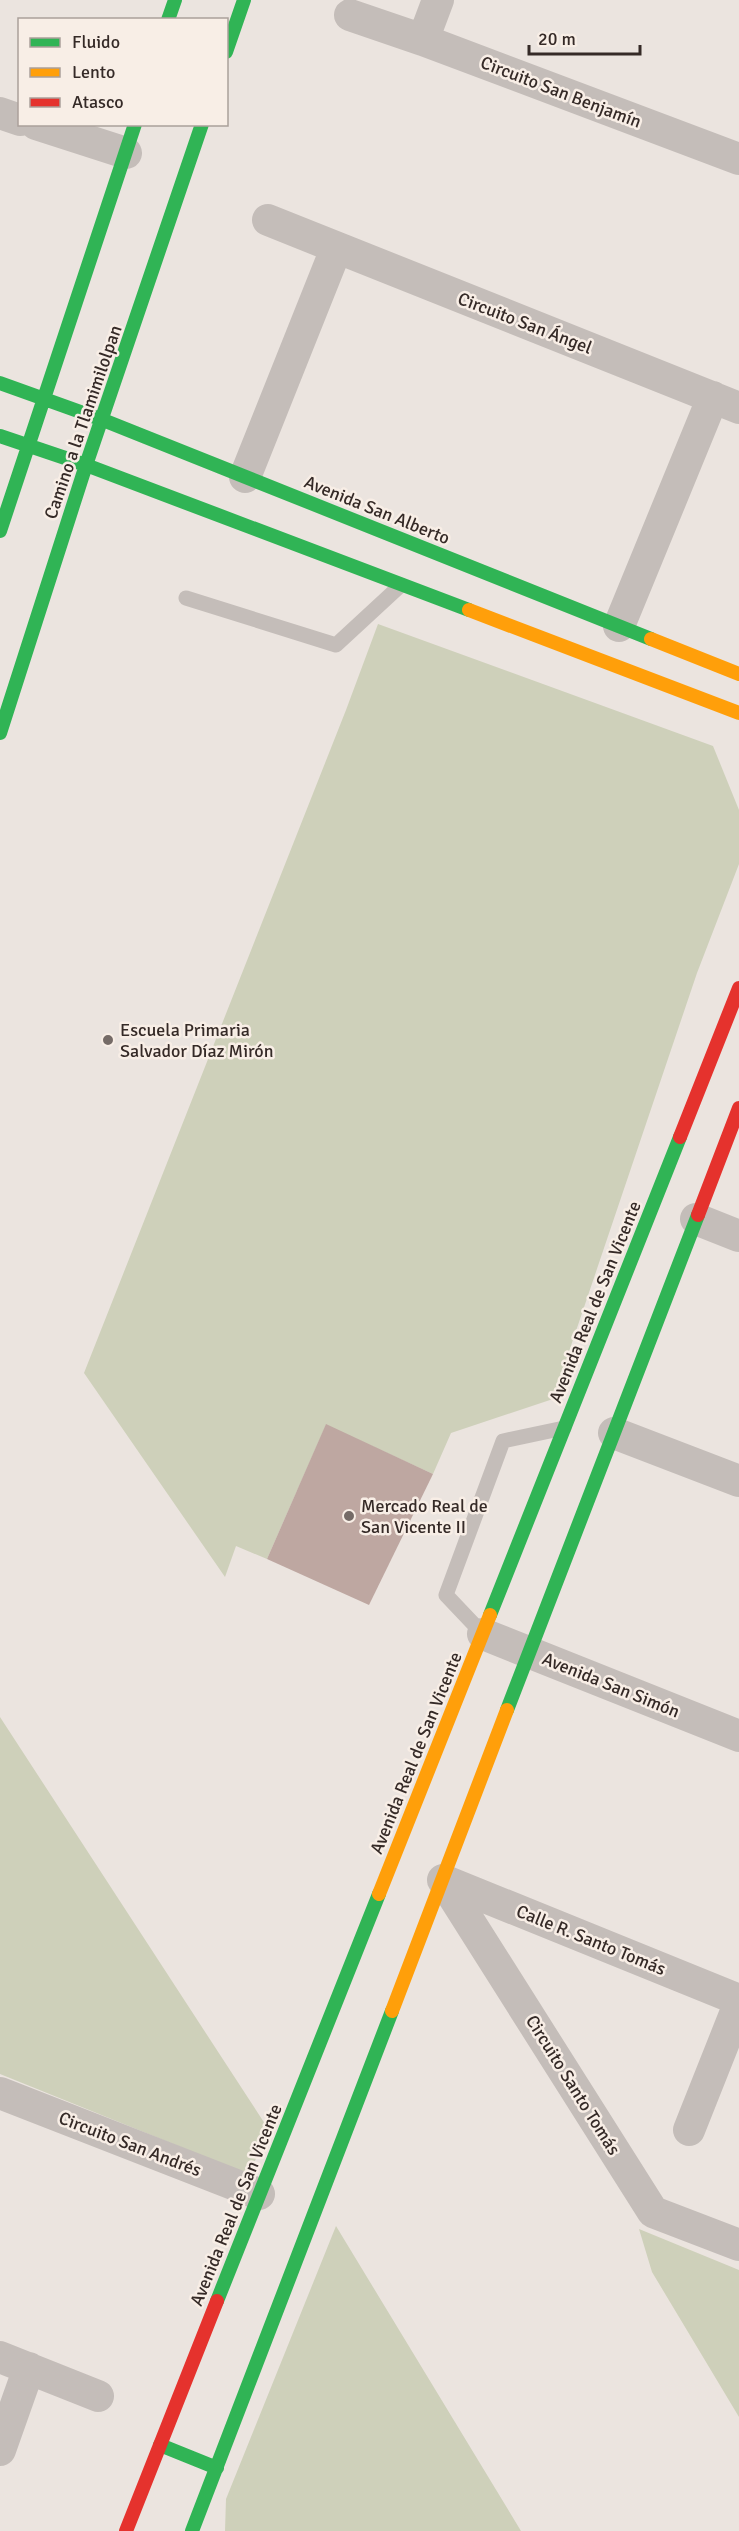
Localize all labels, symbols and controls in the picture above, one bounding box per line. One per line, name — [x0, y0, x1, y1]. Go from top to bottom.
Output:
legend — [18, 18, 228, 126]
scale bar — [529, 18, 640, 56]
text: 20 m — [538, 28, 576, 50]
text: Fluido — [72, 31, 120, 53]
street label: Circuito San Benjamín — [478, 51, 644, 133]
text: Lento — [72, 61, 115, 83]
text: Atasco — [72, 91, 124, 113]
street label: Circuito San Ángel — [455, 287, 595, 359]
street label: Camino a la Tlamimilolpan — [39, 322, 127, 522]
street label: Avenida San Alberto — [301, 471, 453, 549]
place label: Escuela Primaria Salvador Díaz Mirón — [120, 1019, 273, 1062]
marker: Escuela Primaria Salvador Díaz Mirón — [101, 1033, 115, 1047]
street label: Avenida Real de San Vicente — [544, 1198, 646, 1406]
place label: Mercado Real de San Vicente II — [361, 1495, 488, 1538]
marker: Mercado Real de San Vicente II — [342, 1509, 356, 1523]
street label: Avenida San Simón — [539, 1647, 683, 1723]
street label: Avenida Real de San Vicente — [365, 1649, 467, 1857]
street label: Calle R. Santo Tomás — [513, 1900, 669, 1980]
street label: Circuito Santo Tomás — [521, 2011, 625, 2159]
street label: Avenida Real de San Vicente — [185, 2101, 287, 2309]
street label: Circuito San Andrés — [56, 2107, 205, 2181]

